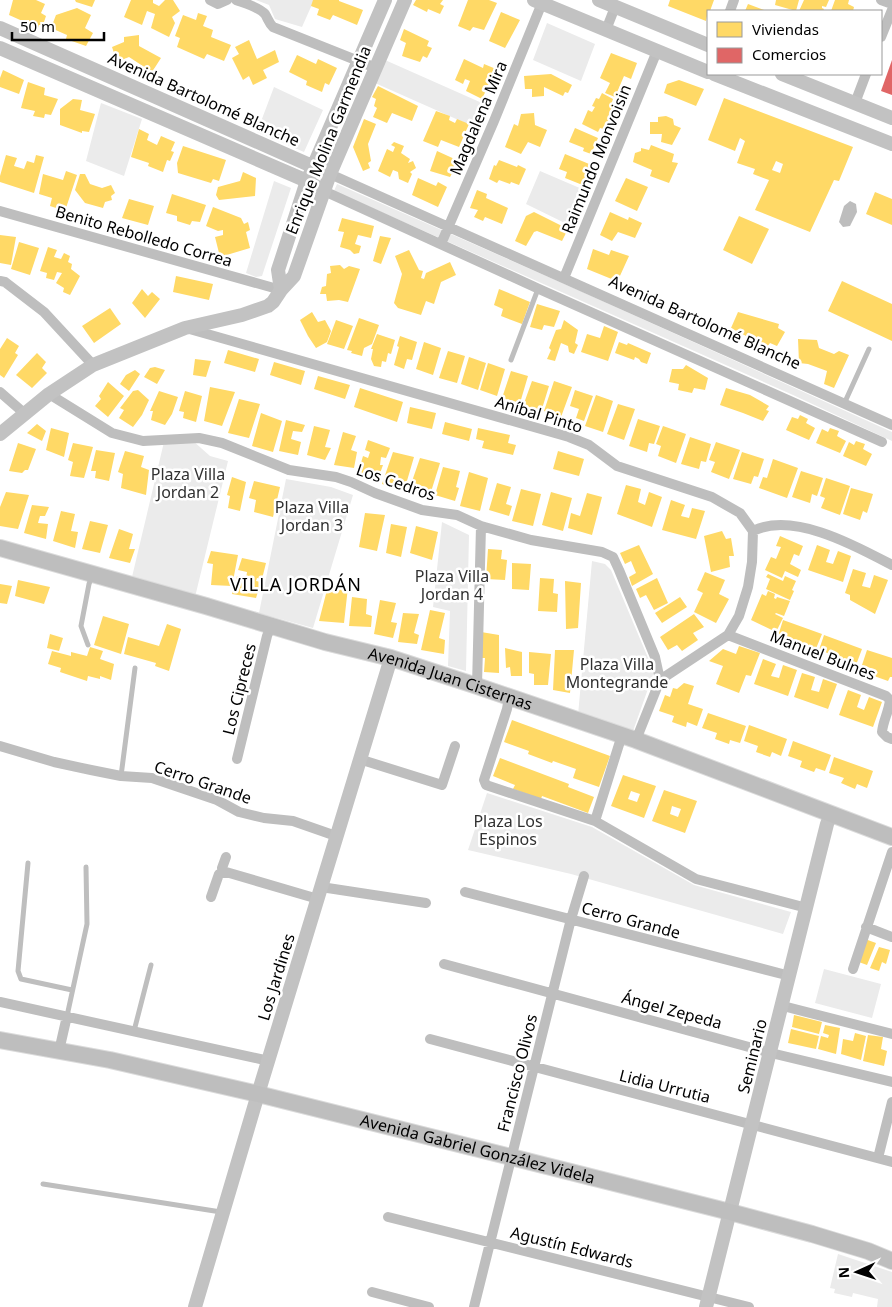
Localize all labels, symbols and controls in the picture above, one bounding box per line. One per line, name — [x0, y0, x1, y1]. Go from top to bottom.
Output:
scale bar — [12, 10, 105, 42]
legend — [707, 10, 882, 75]
text: 50 m — [20, 16, 55, 36]
text: Viviendas — [752, 19, 819, 39]
street label: Enrique Molina Garmendia — [280, 42, 376, 238]
text: Comercios — [752, 44, 826, 64]
street label: Avenida Bartolomé Blanche — [105, 47, 303, 151]
street label: Magdalena Mira — [444, 57, 512, 179]
street label: Raimundo Monvoisin — [556, 81, 636, 237]
street label: Benito Rebolledo Correa — [53, 200, 235, 272]
street label: Avenida Bartolomé Blanche — [606, 270, 804, 374]
street label: Aníbal Pinto — [493, 390, 585, 438]
street label: Los Cedros — [353, 458, 439, 506]
park label: Plaza Villa Jordan 2 — [151, 463, 225, 503]
park label: Plaza Villa Jordan 3 — [275, 496, 349, 536]
park label: Plaza Villa Jordan 4 — [415, 565, 489, 605]
district label: VILLA JORDÁN — [230, 572, 362, 596]
street label: Manuel Bulnes — [767, 625, 879, 685]
street label: Los Cipreces — [217, 641, 261, 737]
street label: Avenida Juan Cisternas — [366, 642, 536, 715]
park label: Plaza Villa Montegrande — [566, 653, 668, 693]
street label: Cerro Grande — [151, 755, 255, 809]
park label: Plaza Los Espinos — [473, 810, 543, 850]
street label: Cerro Grande — [579, 896, 683, 944]
street label: Los Jardines — [252, 931, 300, 1023]
street label: Ángel Zepeda — [619, 986, 725, 1034]
street label: Francisco Olivos — [492, 1012, 542, 1134]
street label: Seminario — [732, 1016, 772, 1096]
street label: Lidia Urrutia — [617, 1064, 713, 1108]
street label: Avenida Gabriel González Videla — [358, 1109, 597, 1189]
street label: Agustín Edwards — [508, 1221, 636, 1273]
north arrow — [832, 1247, 882, 1297]
text: N — [834, 1267, 853, 1279]

